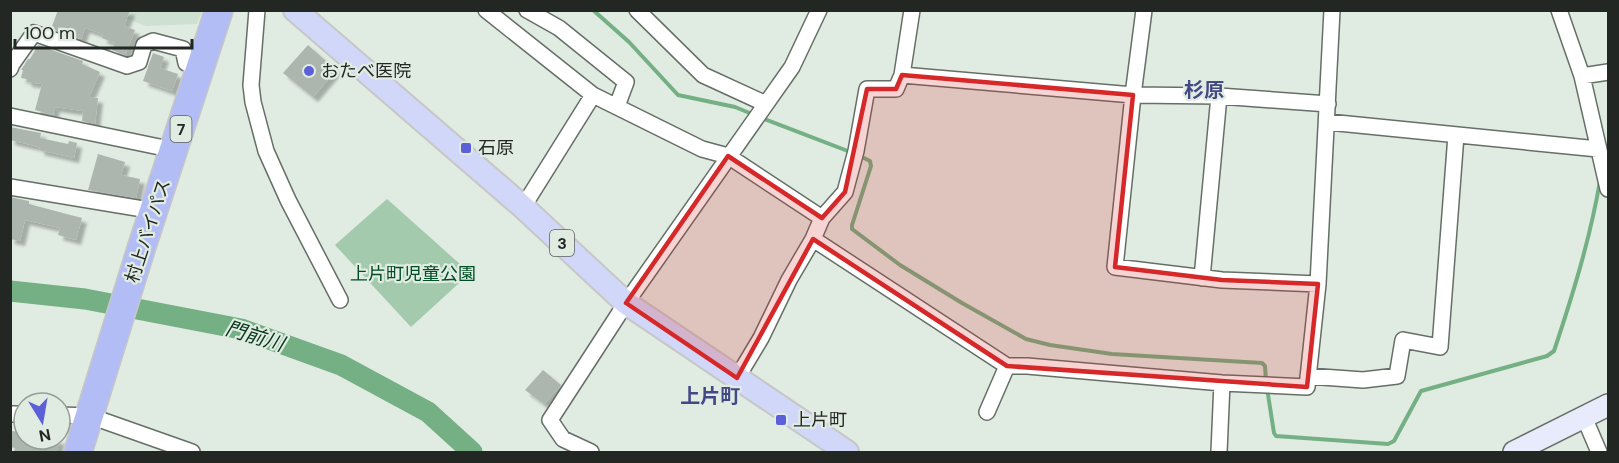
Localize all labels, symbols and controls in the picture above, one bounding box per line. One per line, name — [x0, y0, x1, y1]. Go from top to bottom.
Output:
scale bar — [15, 12, 192, 50]
text: 100 m — [24, 21, 75, 45]
place label: おたべ医院 — [321, 59, 411, 83]
marker: おたべ医院 — [302, 64, 316, 78]
district label: 杉原 — [1184, 77, 1224, 103]
road number: 7 — [170, 116, 192, 142]
place label: 石原 — [478, 136, 514, 160]
marker: 石原 — [459, 141, 473, 155]
street label: 村上バイパス — [120, 176, 176, 286]
road number: 3 — [550, 230, 574, 256]
park label: 上片町児童公園 — [350, 262, 476, 286]
water label: 門前川 — [223, 315, 289, 358]
district label: 上片町 — [680, 383, 740, 409]
north arrow — [12, 391, 72, 451]
place label: 上片町 — [793, 408, 847, 432]
marker: 上片町 — [774, 413, 788, 427]
text: N — [37, 424, 52, 447]

